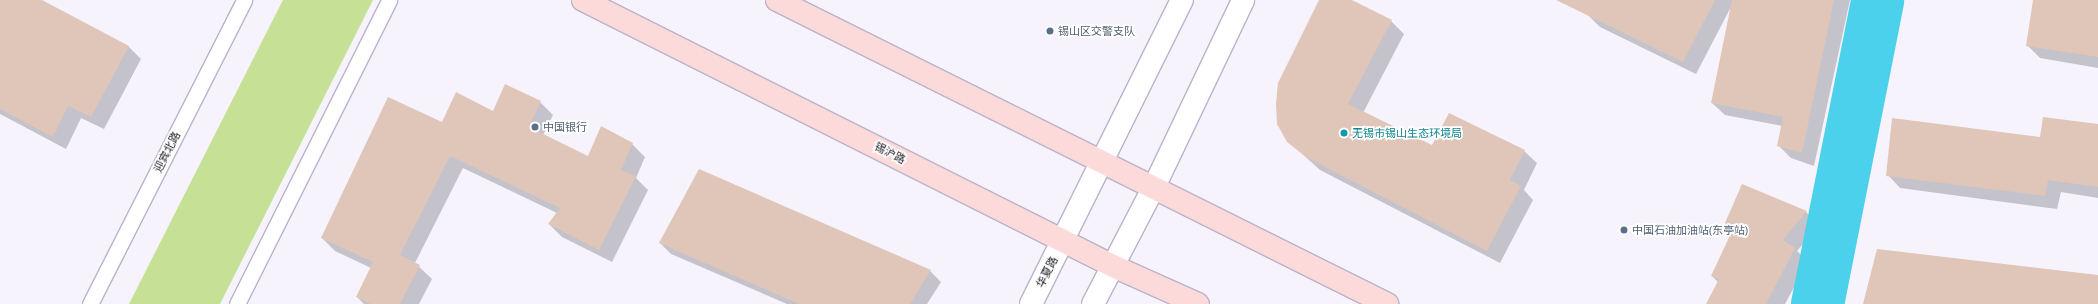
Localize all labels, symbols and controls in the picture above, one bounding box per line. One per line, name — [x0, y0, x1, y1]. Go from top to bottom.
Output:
place label: 锡山区交警支队 — [1058, 24, 1135, 38]
marker: 锡山区交警支队 — [1045, 26, 1055, 36]
place label: 中国银行 — [543, 120, 587, 134]
marker: 中国银行 — [530, 122, 540, 132]
place label: 无锡市锡山生态环境局 — [1352, 126, 1462, 140]
marker: 无锡市锡山生态环境局 — [1339, 128, 1349, 138]
street label: 迎宾北路 — [151, 129, 183, 175]
street label: 锡沪路 — [872, 140, 908, 166]
place label: 中国石油加油站(东亭站) — [1632, 223, 1748, 237]
marker: 中国石油加油站(东亭站) — [1619, 225, 1629, 235]
street label: 华夏路 — [1034, 254, 1060, 290]

